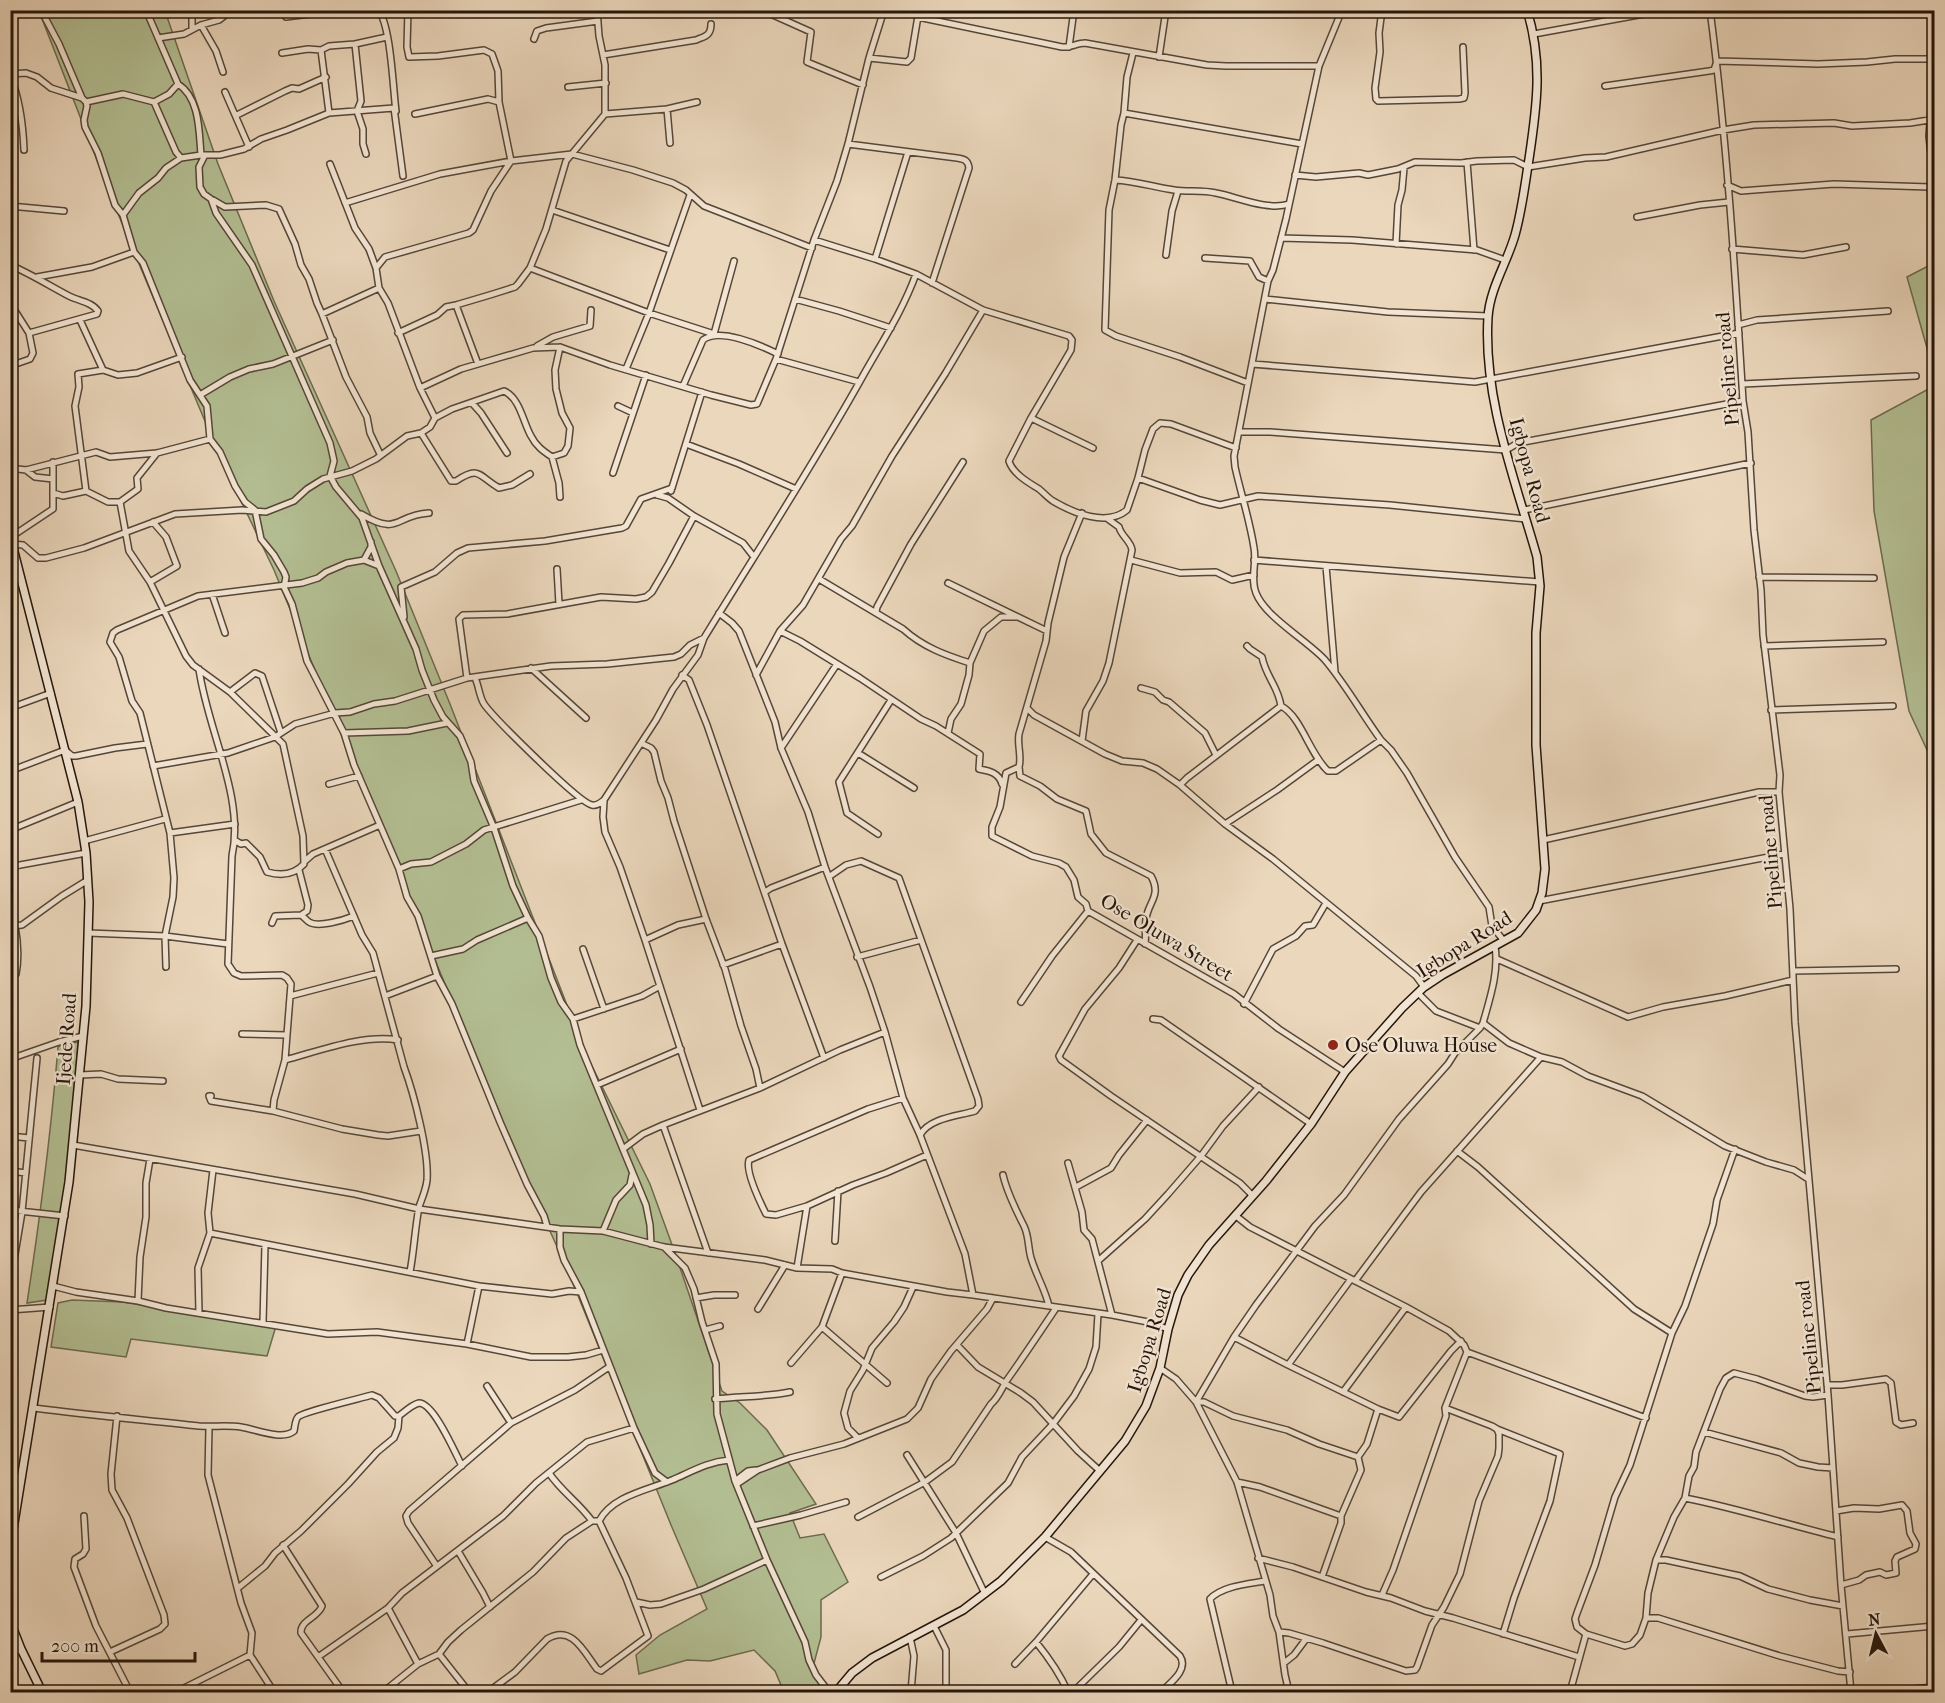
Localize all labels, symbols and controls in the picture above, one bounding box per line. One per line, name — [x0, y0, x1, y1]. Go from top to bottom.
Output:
street label: Pipeline road — [1711, 310, 1744, 427]
street label: Igbopa Road — [1504, 415, 1555, 526]
street label: Pipeline road — [1754, 793, 1787, 910]
street label: Ose Oluwa Street — [1096, 889, 1237, 986]
street label: Igbopa Road — [1412, 905, 1517, 983]
street label: Ijede Road — [52, 991, 81, 1086]
place label: Ose Oluwa House — [1345, 1034, 1497, 1057]
marker: Ose Oluwa House — [1326, 1038, 1340, 1052]
street label: Pipeline road — [1791, 1278, 1826, 1395]
street label: Igbopa Road — [1123, 1284, 1177, 1395]
north arrow — [1846, 1604, 1906, 1664]
text: N — [1867, 1609, 1882, 1630]
scale bar — [42, 1625, 195, 1663]
text: 200 m — [51, 1636, 99, 1657]

